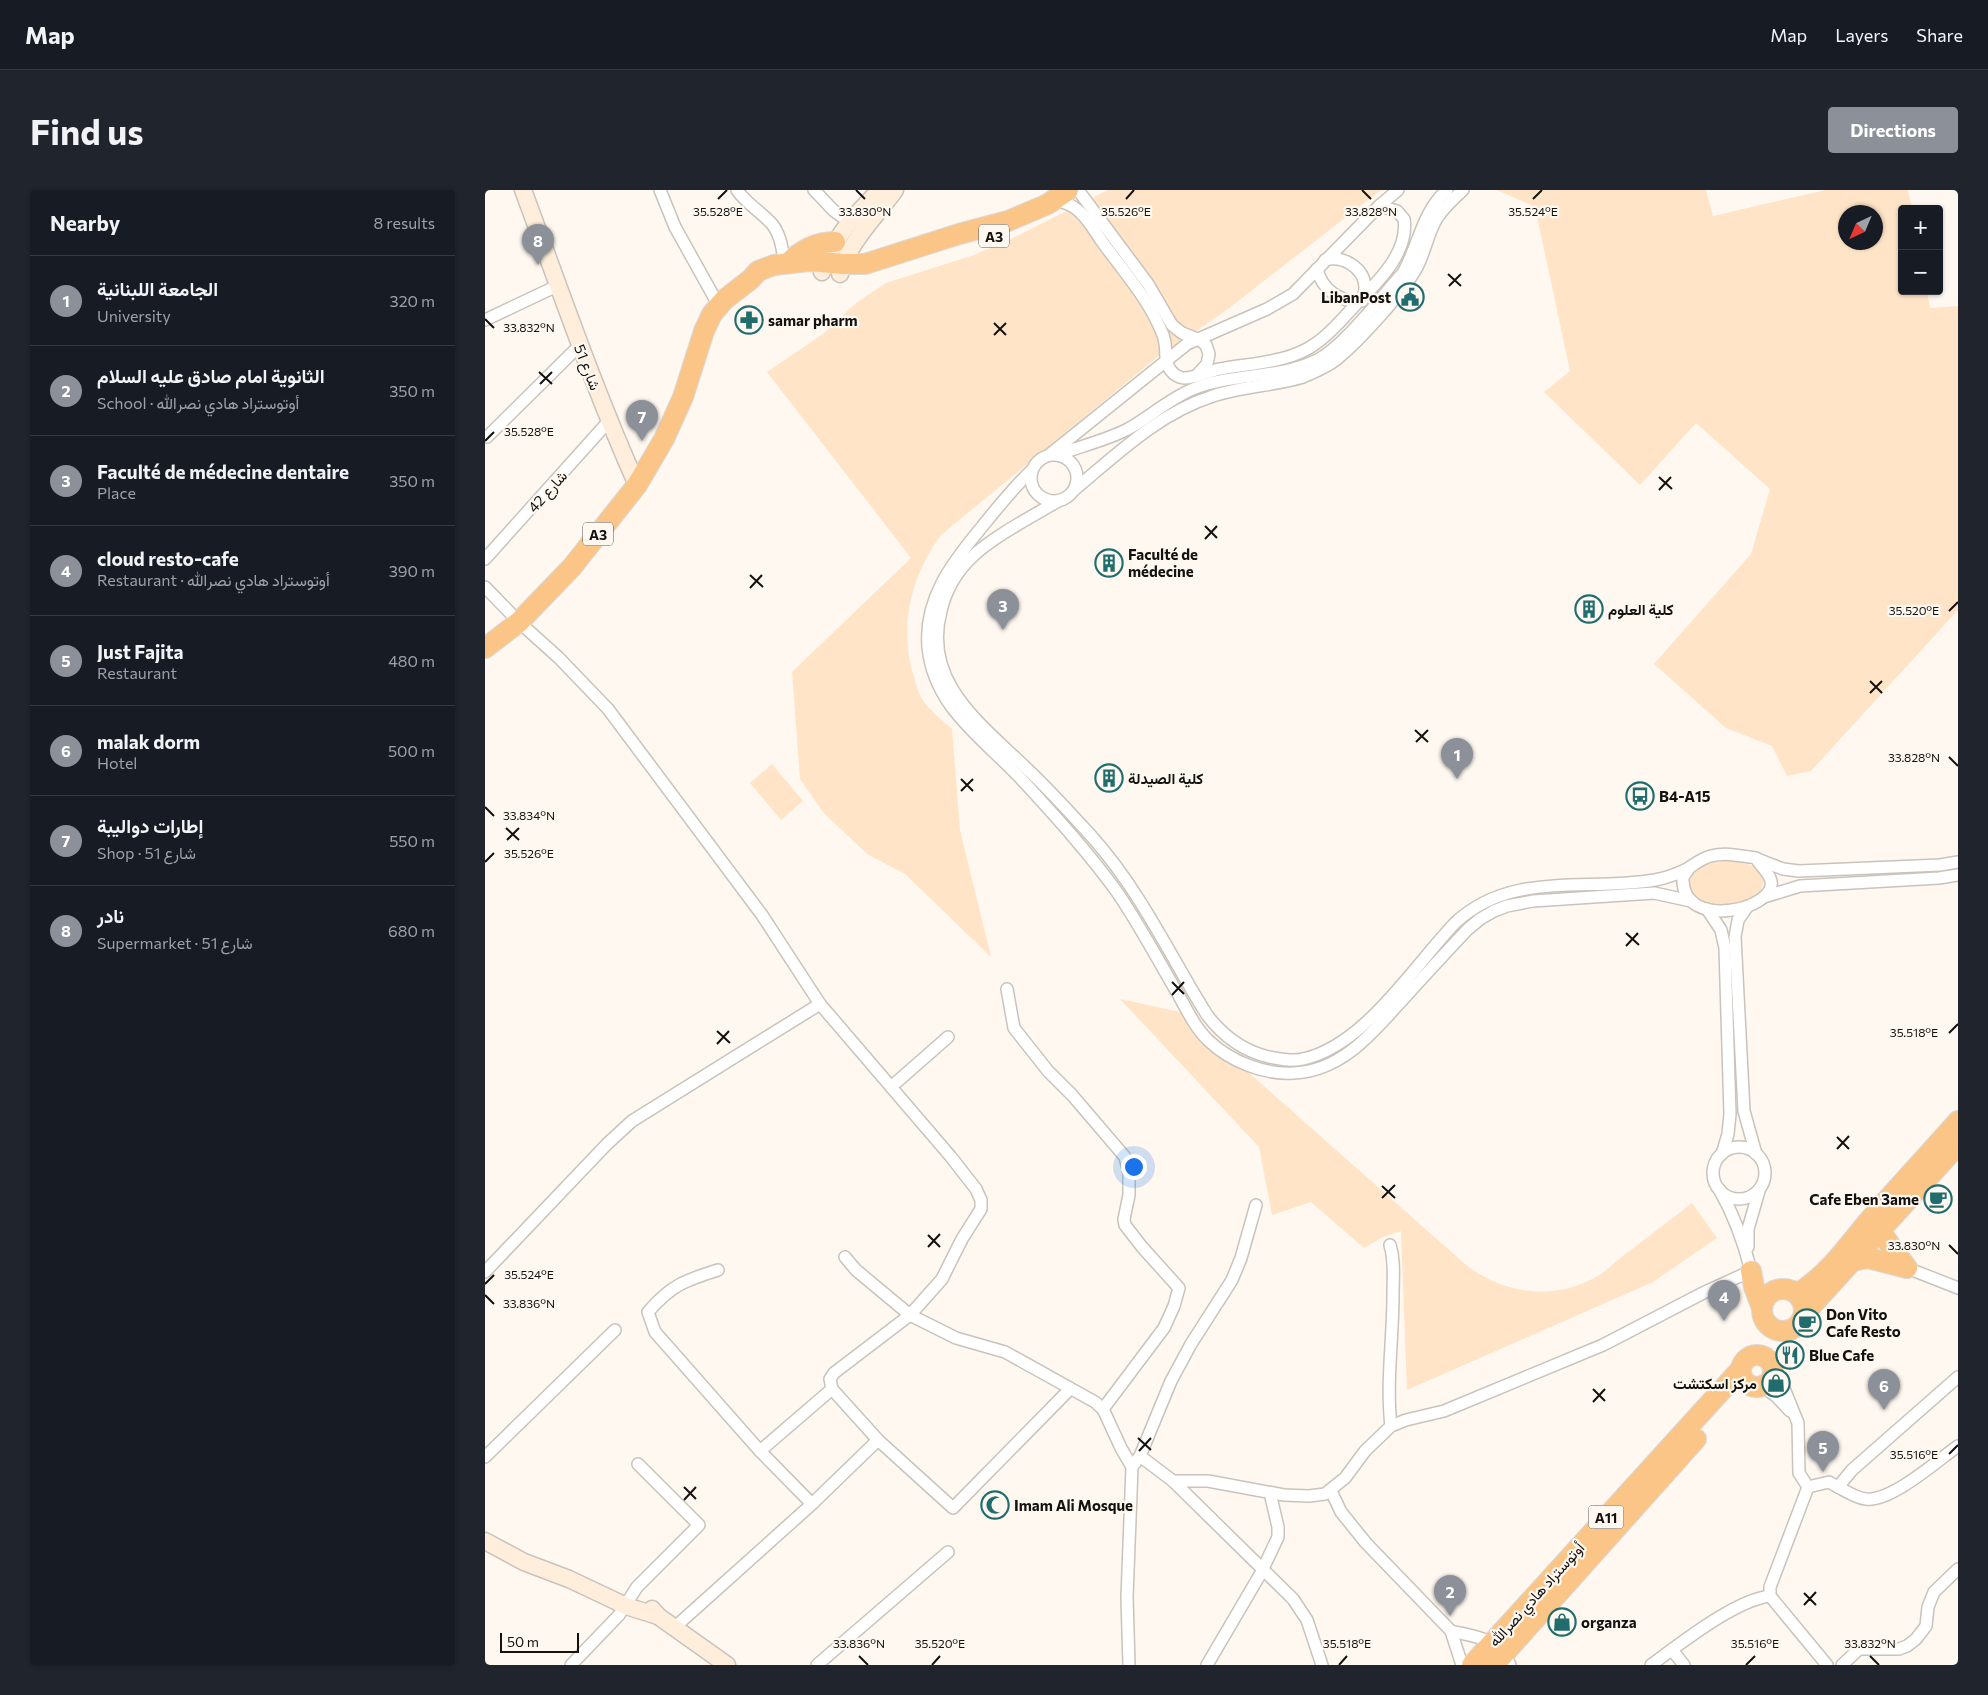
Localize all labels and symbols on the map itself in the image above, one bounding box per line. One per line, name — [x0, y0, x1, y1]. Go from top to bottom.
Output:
text: 35.528°E — [693, 204, 743, 218]
text: 33.830°N — [839, 204, 891, 218]
text: 35.526°E — [1101, 204, 1151, 218]
text: 33.828°N — [1345, 204, 1397, 218]
text: 35.524°E — [1508, 204, 1558, 218]
north arrow — [1838, 205, 1883, 250]
pin: 8 — [522, 224, 554, 265]
road number: A3 — [979, 224, 1009, 248]
public building icon: LibanPost — [1395, 282, 1425, 312]
place label: LibanPost — [1321, 288, 1391, 306]
pharmacy icon: samar pharm — [734, 305, 764, 335]
place label: samar pharm — [768, 311, 858, 329]
text: 33.832°N — [503, 320, 555, 334]
street label: شارع 51 — [568, 341, 605, 394]
pin: 7 — [626, 400, 658, 441]
text: 35.528°E — [504, 424, 554, 438]
street label: شارع 42 — [524, 466, 573, 518]
road number: A3 — [583, 522, 613, 546]
place label: Faculté de médecine — [1128, 545, 1198, 580]
building icon: Faculté de médecine — [1094, 548, 1124, 578]
pin: 3 — [987, 589, 1019, 630]
building icon: كلية العلوم — [1574, 594, 1604, 624]
place label: كلية العلوم — [1608, 600, 1674, 620]
text: 35.520°E — [1889, 603, 1939, 617]
pin: 1 — [1441, 738, 1473, 779]
text: 33.828°N — [1888, 750, 1940, 764]
building icon: كلية الصيدلة — [1094, 763, 1124, 793]
place label: كلية الصيدلة — [1128, 769, 1203, 788]
bus stop icon: B4-A15 — [1625, 781, 1655, 811]
place label: B4-A15 — [1659, 787, 1711, 805]
text: 33.834°N — [503, 808, 555, 822]
text: 35.526°E — [504, 846, 554, 860]
text: 35.518°E — [1890, 1025, 1938, 1039]
your location — [1121, 1154, 1147, 1180]
cafe icon: Cafe Eben 3ame — [1923, 1184, 1953, 1214]
place label: Cafe Eben 3ame — [1809, 1190, 1919, 1208]
text: 33.830°N — [1888, 1238, 1940, 1252]
text: 35.524°E — [504, 1267, 554, 1281]
pin: 4 — [1708, 1280, 1740, 1321]
text: 33.836°N — [503, 1296, 555, 1310]
place label: Don Vito Cafe Resto — [1826, 1305, 1901, 1340]
cafe icon: Don Vito Cafe Resto — [1792, 1308, 1822, 1338]
restaurant icon: Blue Cafe — [1775, 1340, 1805, 1370]
place label: Blue Cafe — [1809, 1346, 1874, 1364]
shop icon: مركز اسكتشت — [1761, 1368, 1791, 1398]
pin: 6 — [1868, 1369, 1900, 1410]
place label: مركز اسكتشت — [1673, 1374, 1757, 1393]
pin: 5 — [1807, 1431, 1839, 1472]
text: 35.516°E — [1890, 1447, 1938, 1461]
mosque icon: Imam Ali Mosque — [980, 1490, 1010, 1520]
place label: Imam Ali Mosque — [1014, 1496, 1133, 1514]
road number: A11 — [1589, 1505, 1623, 1528]
street label: أوتوستراد هادي نصرالله — [1485, 1538, 1591, 1653]
pin: 2 — [1434, 1575, 1466, 1616]
shop icon: organza — [1547, 1607, 1577, 1637]
place label: organza — [1581, 1613, 1637, 1631]
scale bar — [500, 1630, 579, 1653]
text: 33.836°N — [833, 1636, 885, 1650]
text: 35.520°E — [915, 1636, 965, 1650]
text: 35.518°E — [1323, 1636, 1371, 1650]
text: 35.516°E — [1731, 1636, 1779, 1650]
text: 33.832°N — [1844, 1636, 1896, 1650]

